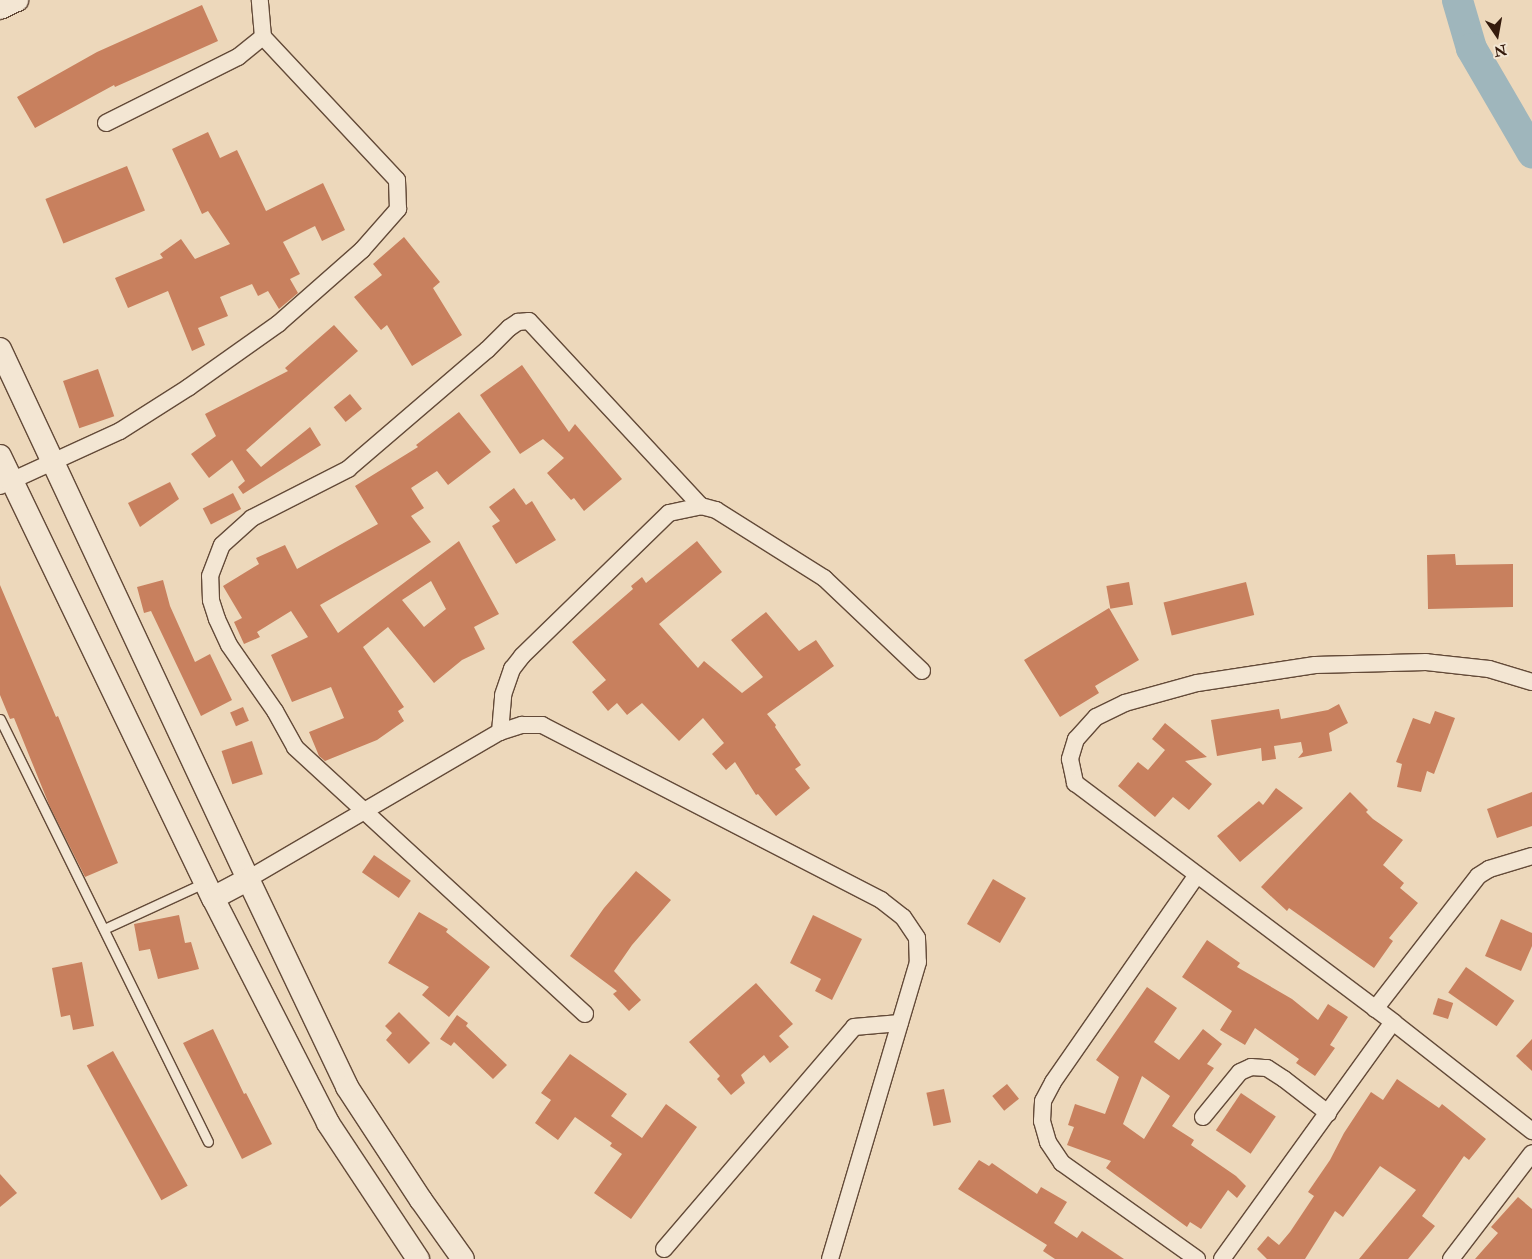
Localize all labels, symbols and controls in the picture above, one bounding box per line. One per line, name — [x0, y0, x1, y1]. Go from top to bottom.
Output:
north arrow — [1472, 10, 1522, 60]
text: N — [1492, 41, 1508, 60]

